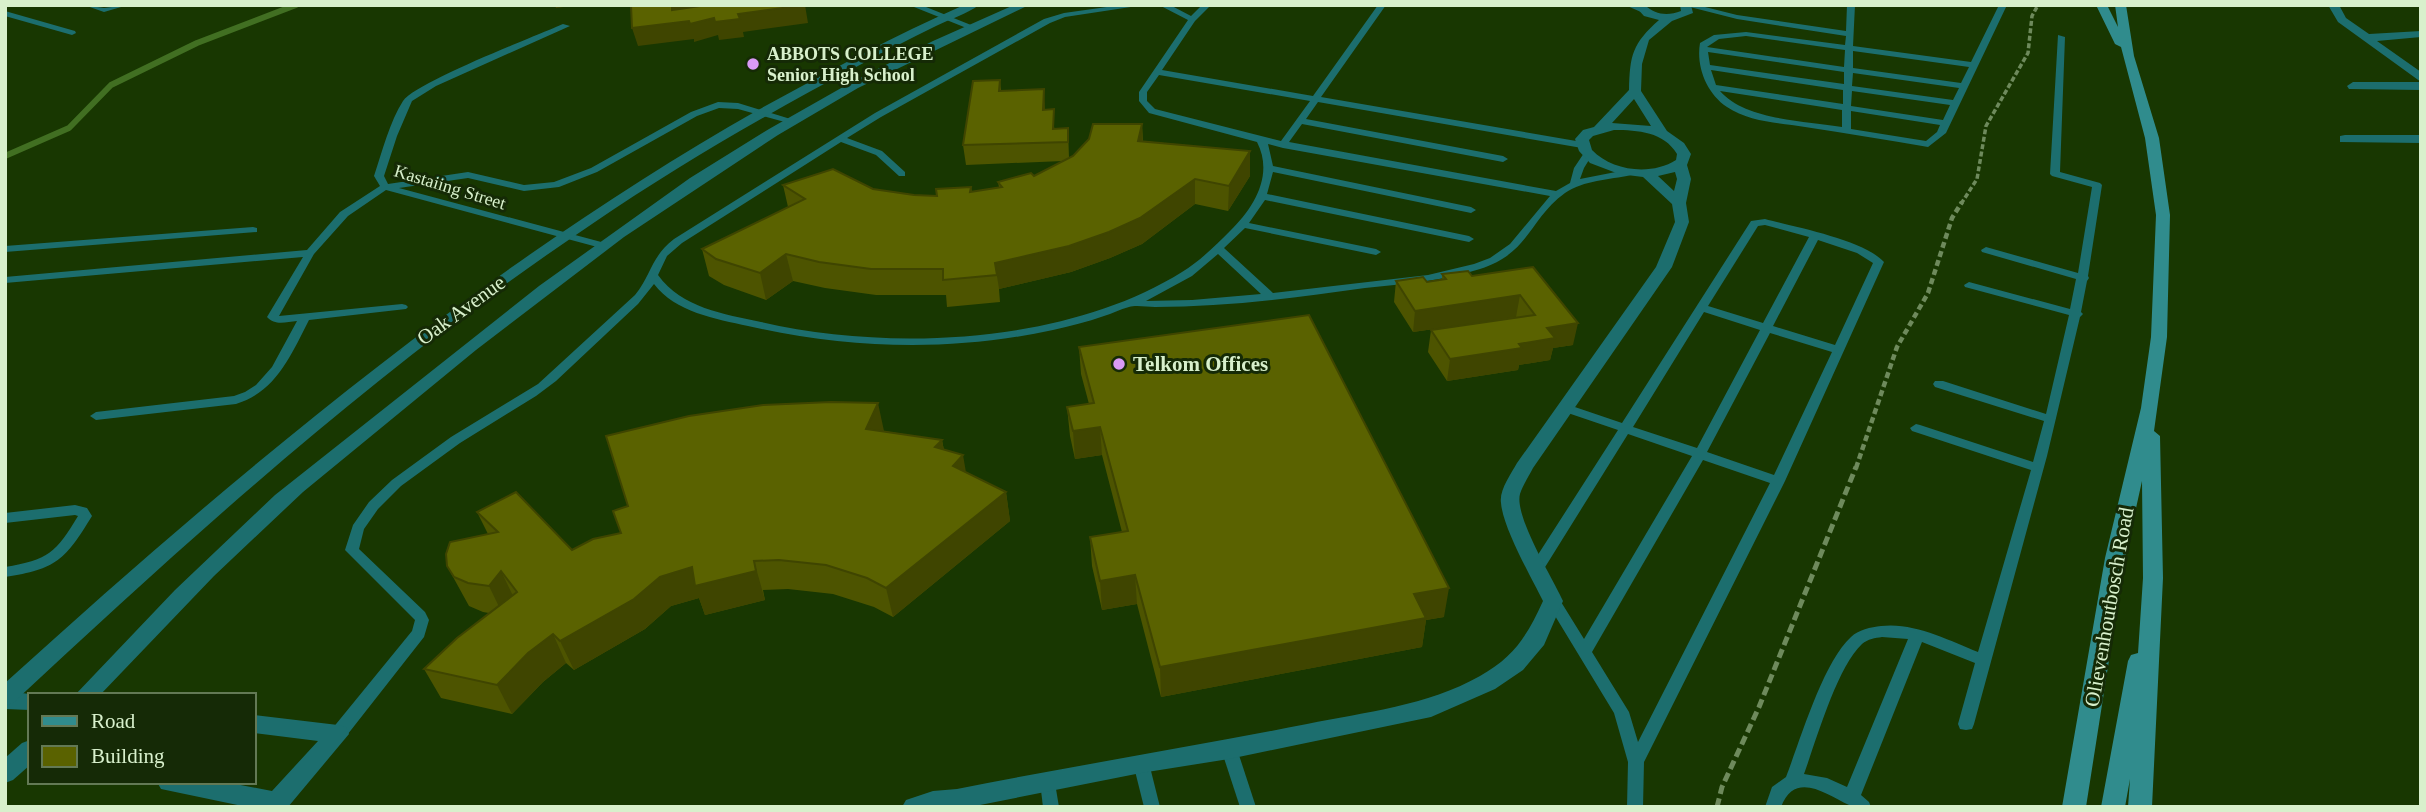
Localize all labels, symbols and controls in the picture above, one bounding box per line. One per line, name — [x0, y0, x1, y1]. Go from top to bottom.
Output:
place label: ABBOTS COLLEGE Senior High School — [767, 44, 934, 85]
marker: ABBOTS COLLEGE Senior High School — [745, 56, 761, 72]
street label: Kastaiing Street — [392, 161, 508, 213]
street label: Oak Avenue — [412, 270, 510, 350]
place label: Telkom Offices — [1133, 352, 1268, 376]
marker: Telkom Offices — [1111, 356, 1127, 372]
street label: Olievenhoutbosch Road — [2080, 505, 2138, 709]
legend — [28, 693, 256, 784]
text: Road — [91, 709, 136, 733]
text: Building — [91, 744, 165, 768]

